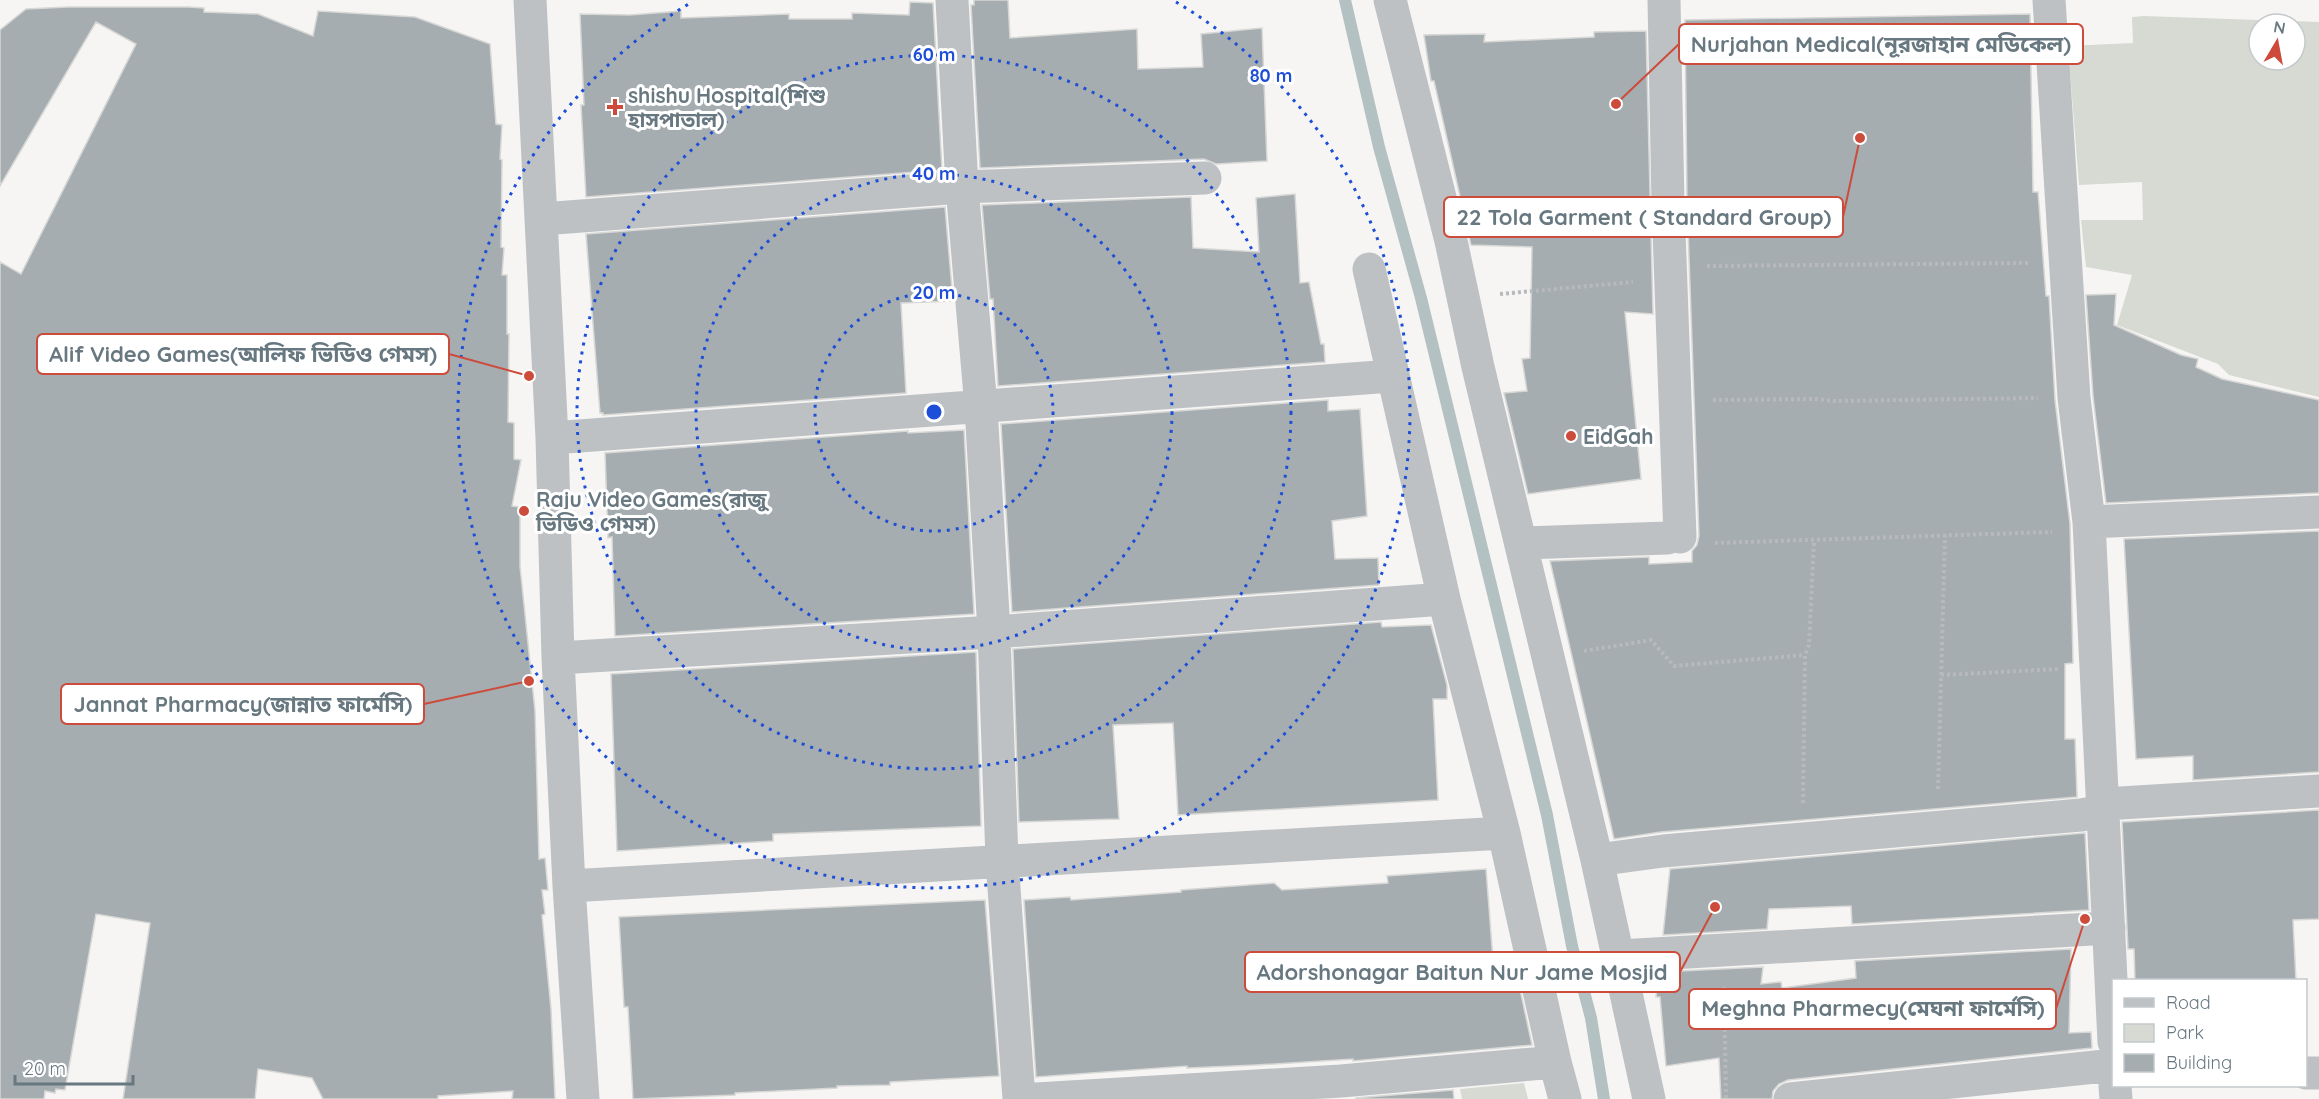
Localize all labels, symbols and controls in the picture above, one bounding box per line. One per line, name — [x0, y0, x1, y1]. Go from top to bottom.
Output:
north arrow — [2247, 12, 2307, 72]
text: N — [2272, 16, 2287, 38]
callout: Nurjahan Medical(নূরজাহান মেডিকেল) — [1679, 24, 2083, 64]
text: Nurjahan Medical(নূরজাহান মেডিকেল) — [1691, 30, 2071, 58]
text: 60 m — [913, 43, 955, 66]
text: 80 m — [1250, 64, 1292, 87]
place label: shishu Hospital(শিশু হাসপাতাল) — [627, 82, 826, 132]
marker: shishu Hospital(শিশু হাসপাতাল) — [606, 98, 624, 116]
text: 40 m — [912, 162, 956, 185]
callout: 22 Tola Garment ( Standard Group) — [1444, 197, 1843, 237]
text: 22 Tola Garment ( Standard Group) — [1457, 203, 1832, 231]
text: 20 m — [913, 281, 955, 304]
callout: Alif Video Games(আলিফ ভিডিও গেমস) — [37, 334, 449, 374]
text: Alif Video Games(আলিফ ভিডিও গেমস) — [49, 340, 437, 368]
centre of rings — [924, 402, 944, 422]
place label: EidGah — [1583, 423, 1654, 449]
marker: EidGah — [1564, 429, 1578, 443]
place label: Raju Video Games(রাজু ভিডিও গেমস) — [535, 486, 770, 536]
marker: Raju Video Games(রাজু ভিডিও গেমস) — [517, 504, 531, 518]
callout: Jannat Pharmacy(জান্নাত ফার্মেসি) — [61, 684, 424, 724]
text: Jannat Pharmacy(জান্নাত ফার্মেসি) — [74, 690, 413, 718]
callout: Adorshonagar Baitun Nur Jame Mosjid — [1245, 952, 1680, 992]
text: Adorshonagar Baitun Nur Jame Mosjid — [1257, 958, 1667, 986]
legend — [2112, 979, 2307, 1087]
callout: Meghna Pharmecy(মেঘনা ফার্মেসি) — [1689, 989, 2056, 1029]
text: Road — [2166, 991, 2211, 1014]
text: Meghna Pharmecy(মেঘনা ফার্মেসি) — [1701, 994, 2045, 1022]
text: Park — [2166, 1021, 2204, 1044]
scale bar — [15, 1048, 134, 1086]
text: Building — [2166, 1051, 2232, 1074]
text: 20 m — [24, 1057, 66, 1080]

